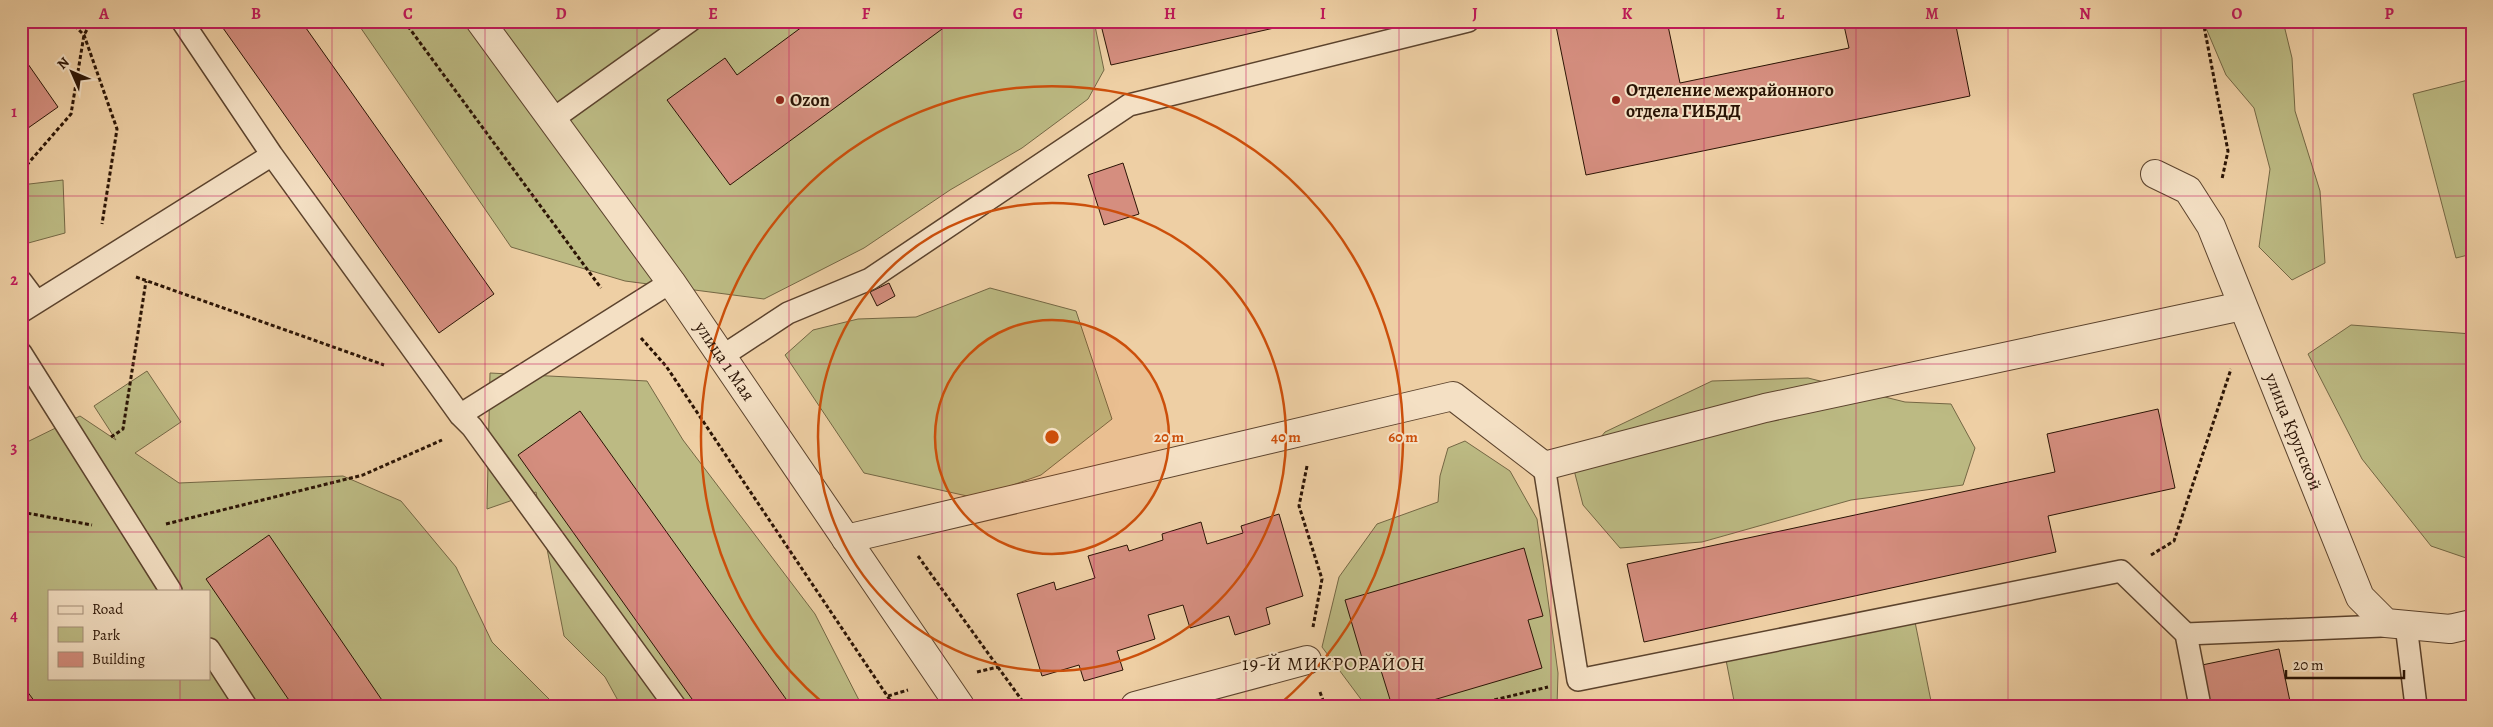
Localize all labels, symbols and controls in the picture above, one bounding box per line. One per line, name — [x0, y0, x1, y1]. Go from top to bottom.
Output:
text: A — [98, 3, 110, 25]
text: B — [251, 3, 261, 25]
text: C — [403, 3, 413, 25]
text: D — [555, 3, 567, 25]
text: E — [708, 3, 718, 25]
text: F — [862, 3, 871, 25]
text: G — [1013, 3, 1023, 25]
text: H — [1164, 3, 1176, 25]
text: I — [1320, 3, 1326, 25]
text: J — [1472, 3, 1478, 25]
text: K — [1622, 3, 1633, 25]
text: L — [1776, 3, 1785, 25]
text: M — [1925, 3, 1939, 25]
text: N — [2079, 3, 2091, 25]
text: O — [2232, 3, 2243, 25]
text: P — [2384, 3, 2394, 25]
north arrow — [48, 48, 98, 98]
text: N — [53, 53, 73, 73]
place label: Отделение межрайонного отдела ГИБДД — [1626, 78, 1834, 123]
place label: Ozon — [790, 88, 830, 112]
marker: Ozon — [774, 94, 786, 106]
marker: Отделение межрайонного отдела ГИБДД — [1610, 94, 1622, 106]
text: 1 — [11, 101, 17, 123]
text: 2 — [10, 269, 18, 291]
street label: улица 1 Мая — [689, 316, 760, 406]
street label: улица Крупской — [2259, 368, 2328, 494]
text: 20 m — [1154, 427, 1184, 447]
text: 40 m — [1271, 427, 1301, 447]
text: 60 m — [1388, 427, 1418, 447]
centre of rings — [1043, 428, 1061, 446]
text: 3 — [11, 437, 18, 459]
legend — [48, 590, 210, 680]
text: Road — [92, 599, 124, 619]
text: 4 — [10, 605, 18, 627]
text: Park — [92, 625, 121, 645]
scale bar — [2286, 647, 2403, 679]
text: Building — [92, 649, 145, 669]
district label: 19-Й МИКРОРАЙОН — [1242, 651, 1426, 677]
text: 20 m — [2293, 655, 2324, 675]

